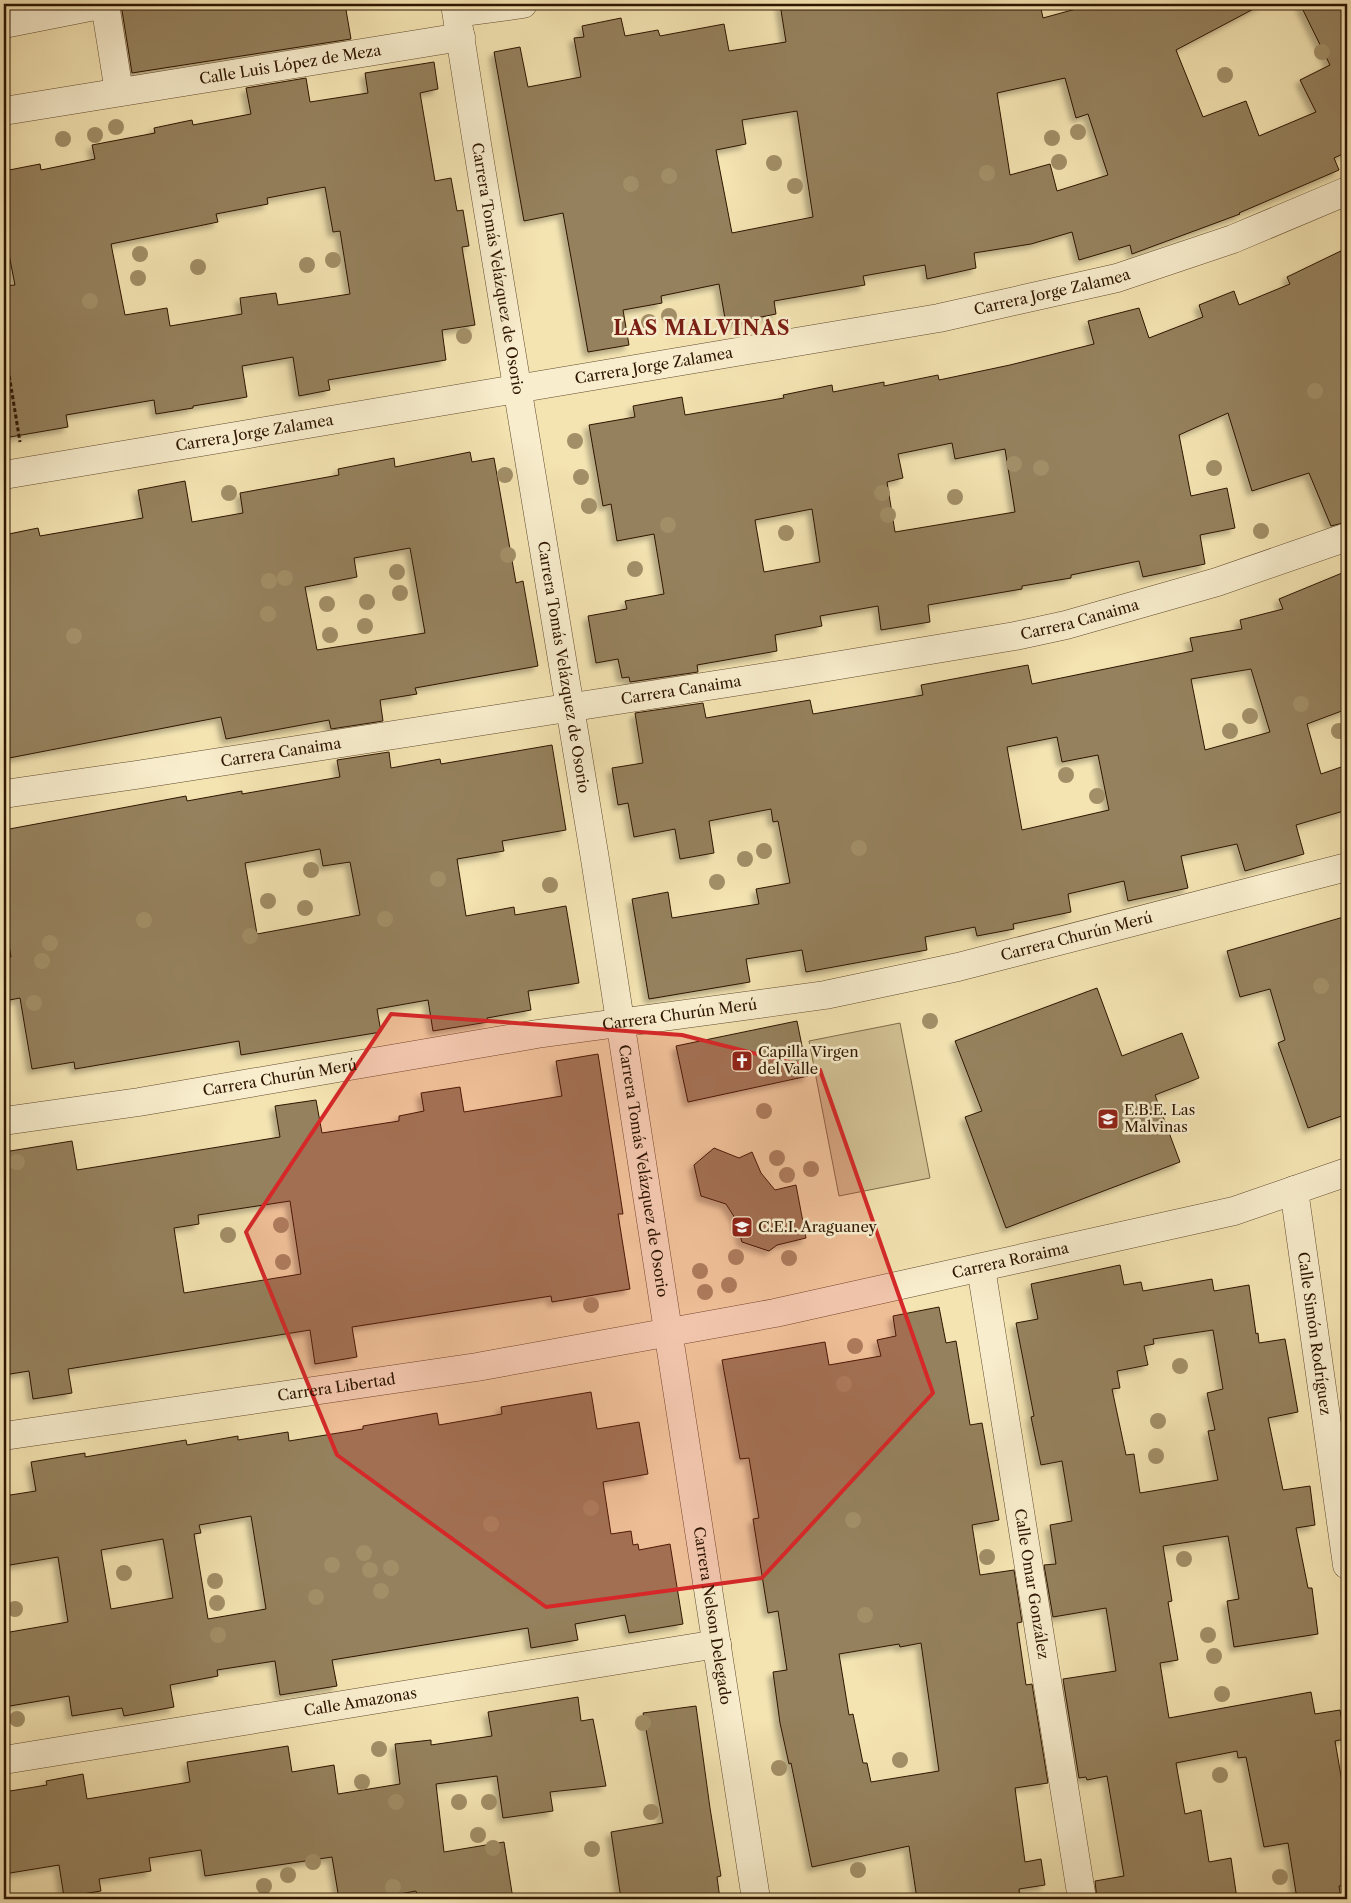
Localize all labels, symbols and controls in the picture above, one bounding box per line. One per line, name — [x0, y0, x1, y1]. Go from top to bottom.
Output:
street label: Calle Luis López de Meza — [198, 40, 383, 88]
street label: Carrera Tomás Velázquez de Osorio — [468, 141, 528, 396]
street label: Carrera Jorge Zalamea — [972, 264, 1133, 319]
district label: LAS MALVINAS — [613, 316, 791, 340]
street label: Carrera Jorge Zalamea — [573, 343, 734, 388]
street label: Carrera Jorge Zalamea — [174, 410, 335, 455]
street label: Carrera Tomás Velázquez de Osorio — [534, 540, 594, 795]
street label: Carrera Canaima — [1019, 595, 1141, 644]
street label: Carrera Canaima — [619, 671, 743, 708]
street label: Carrera Canaima — [219, 733, 342, 771]
street label: Carrera Churún Merú — [999, 907, 1154, 965]
street label: Carrera Churún Merú — [601, 994, 758, 1034]
place label: Capilla Virgen del Valle — [758, 1042, 859, 1078]
street label: Carrera Tomás Velázquez de Osorio — [615, 1043, 673, 1298]
church icon: Capilla Virgen del Valle — [730, 1049, 754, 1073]
street label: Carrera Churún Merú — [201, 1055, 358, 1100]
place label: E.B.E. Las Malvinas — [1124, 1100, 1195, 1136]
school or university icon: E.B.E. Las Malvinas — [1096, 1107, 1120, 1131]
school or university icon: C.E.I. Araguaney — [730, 1215, 754, 1239]
place label: C.E.I. Araguaney — [758, 1217, 878, 1236]
street label: Carrera Roraima — [950, 1238, 1071, 1282]
street label: Calle Simón Rodríguez — [1294, 1251, 1336, 1416]
street label: Carrera Libertad — [276, 1369, 397, 1405]
street label: Calle Omar González — [1011, 1507, 1054, 1661]
street label: Carrera Nelson Delegado — [689, 1525, 736, 1706]
street label: Calle Amazonas — [302, 1683, 418, 1720]

